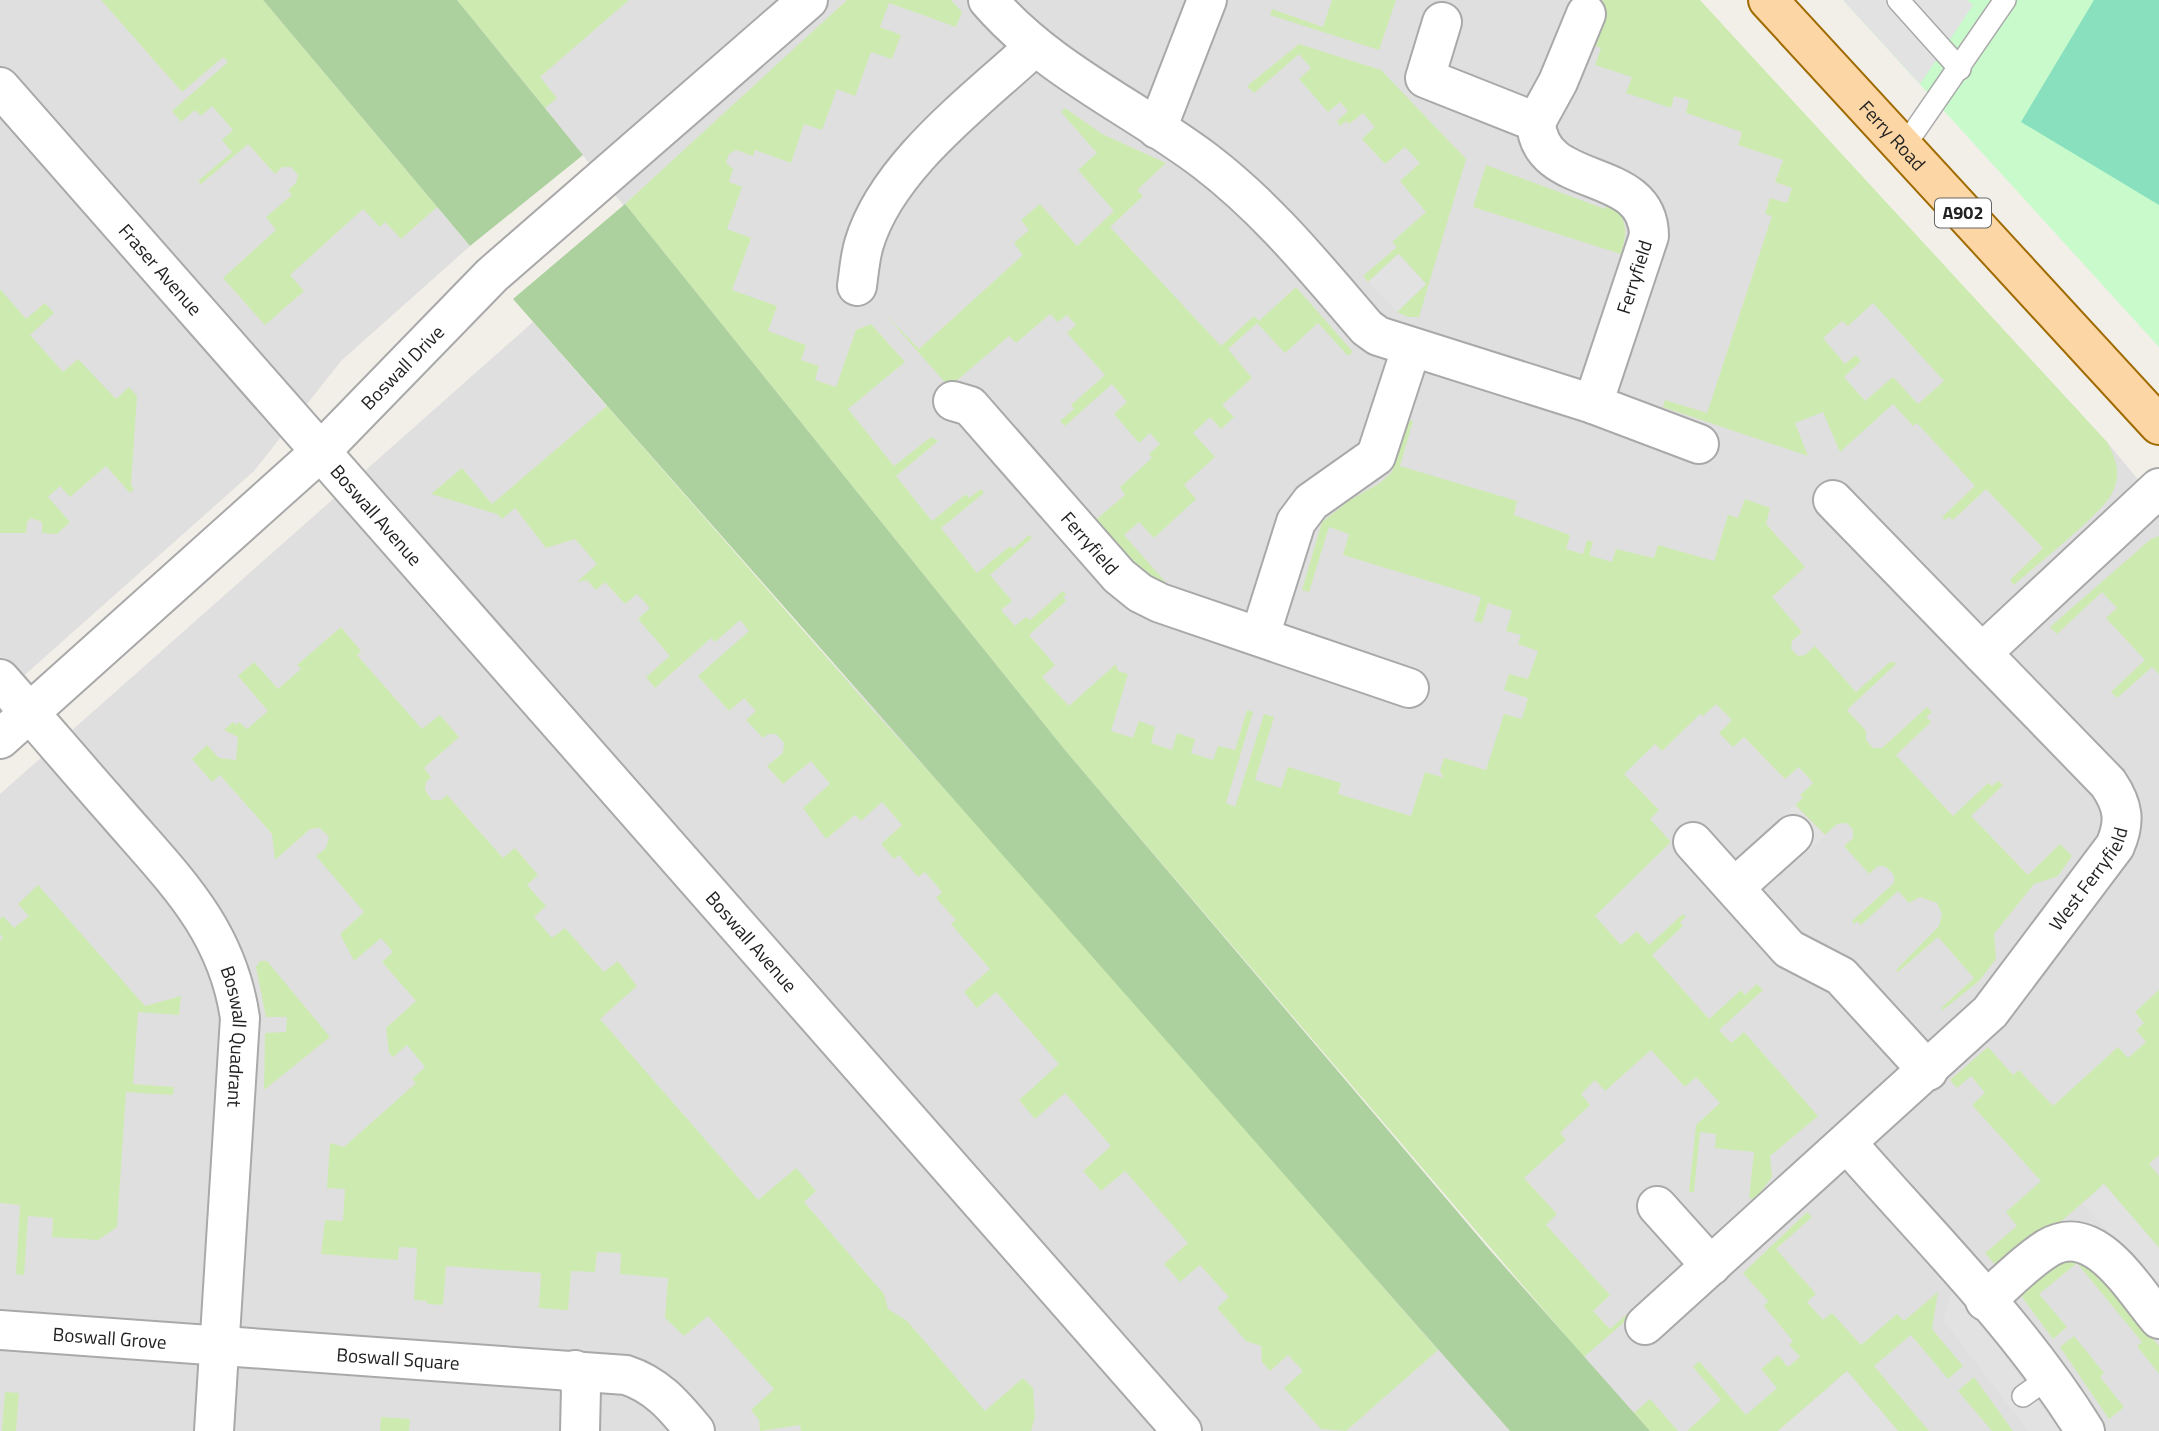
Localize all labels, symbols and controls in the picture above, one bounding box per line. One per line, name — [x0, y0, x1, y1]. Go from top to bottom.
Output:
street label: Ferry Road — [1853, 93, 1933, 177]
road number: A902 — [1935, 198, 1991, 228]
street label: Fraser Avenue — [112, 217, 210, 322]
street label: Ferryfield — [1608, 236, 1659, 317]
street label: Boswall Drive — [354, 318, 450, 416]
street label: Boswall Avenue — [324, 457, 430, 572]
street label: Ferryfield — [1055, 505, 1127, 581]
street label: West Ferryfield — [2041, 824, 2135, 936]
street label: Boswall Avenue — [699, 884, 805, 998]
street label: Boswall Quadrant — [214, 961, 255, 1108]
street label: Boswall Grove — [52, 1319, 168, 1356]
street label: Boswall Square — [335, 1339, 461, 1377]

